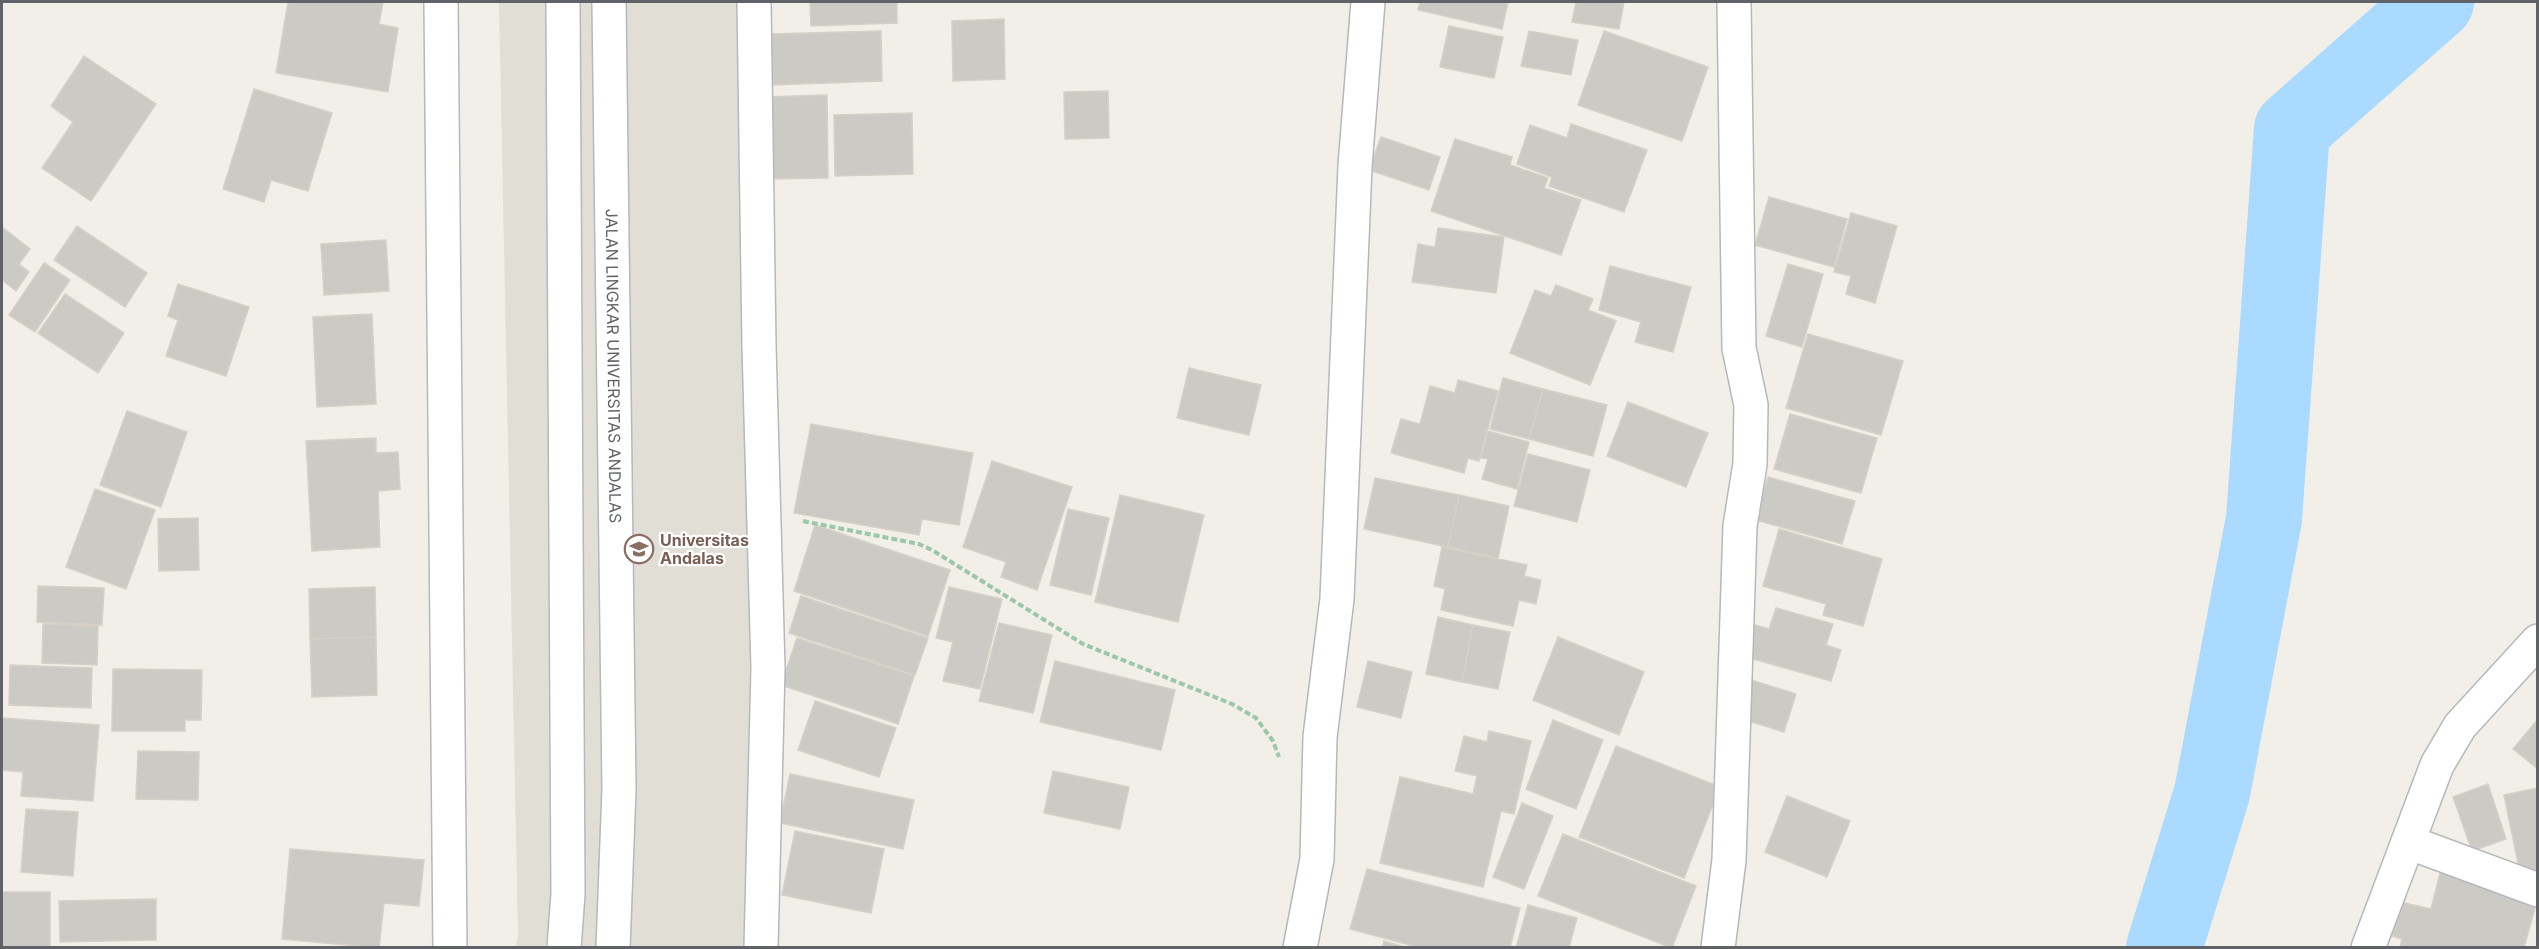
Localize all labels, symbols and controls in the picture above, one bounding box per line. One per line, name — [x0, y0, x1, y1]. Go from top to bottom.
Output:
street label: JALAN LINGKAR UNIVERSITAS ANDALAS — [602, 209, 626, 523]
place label: Universitas Andalas — [660, 530, 749, 568]
school or university icon: Universitas Andalas — [623, 533, 655, 565]

